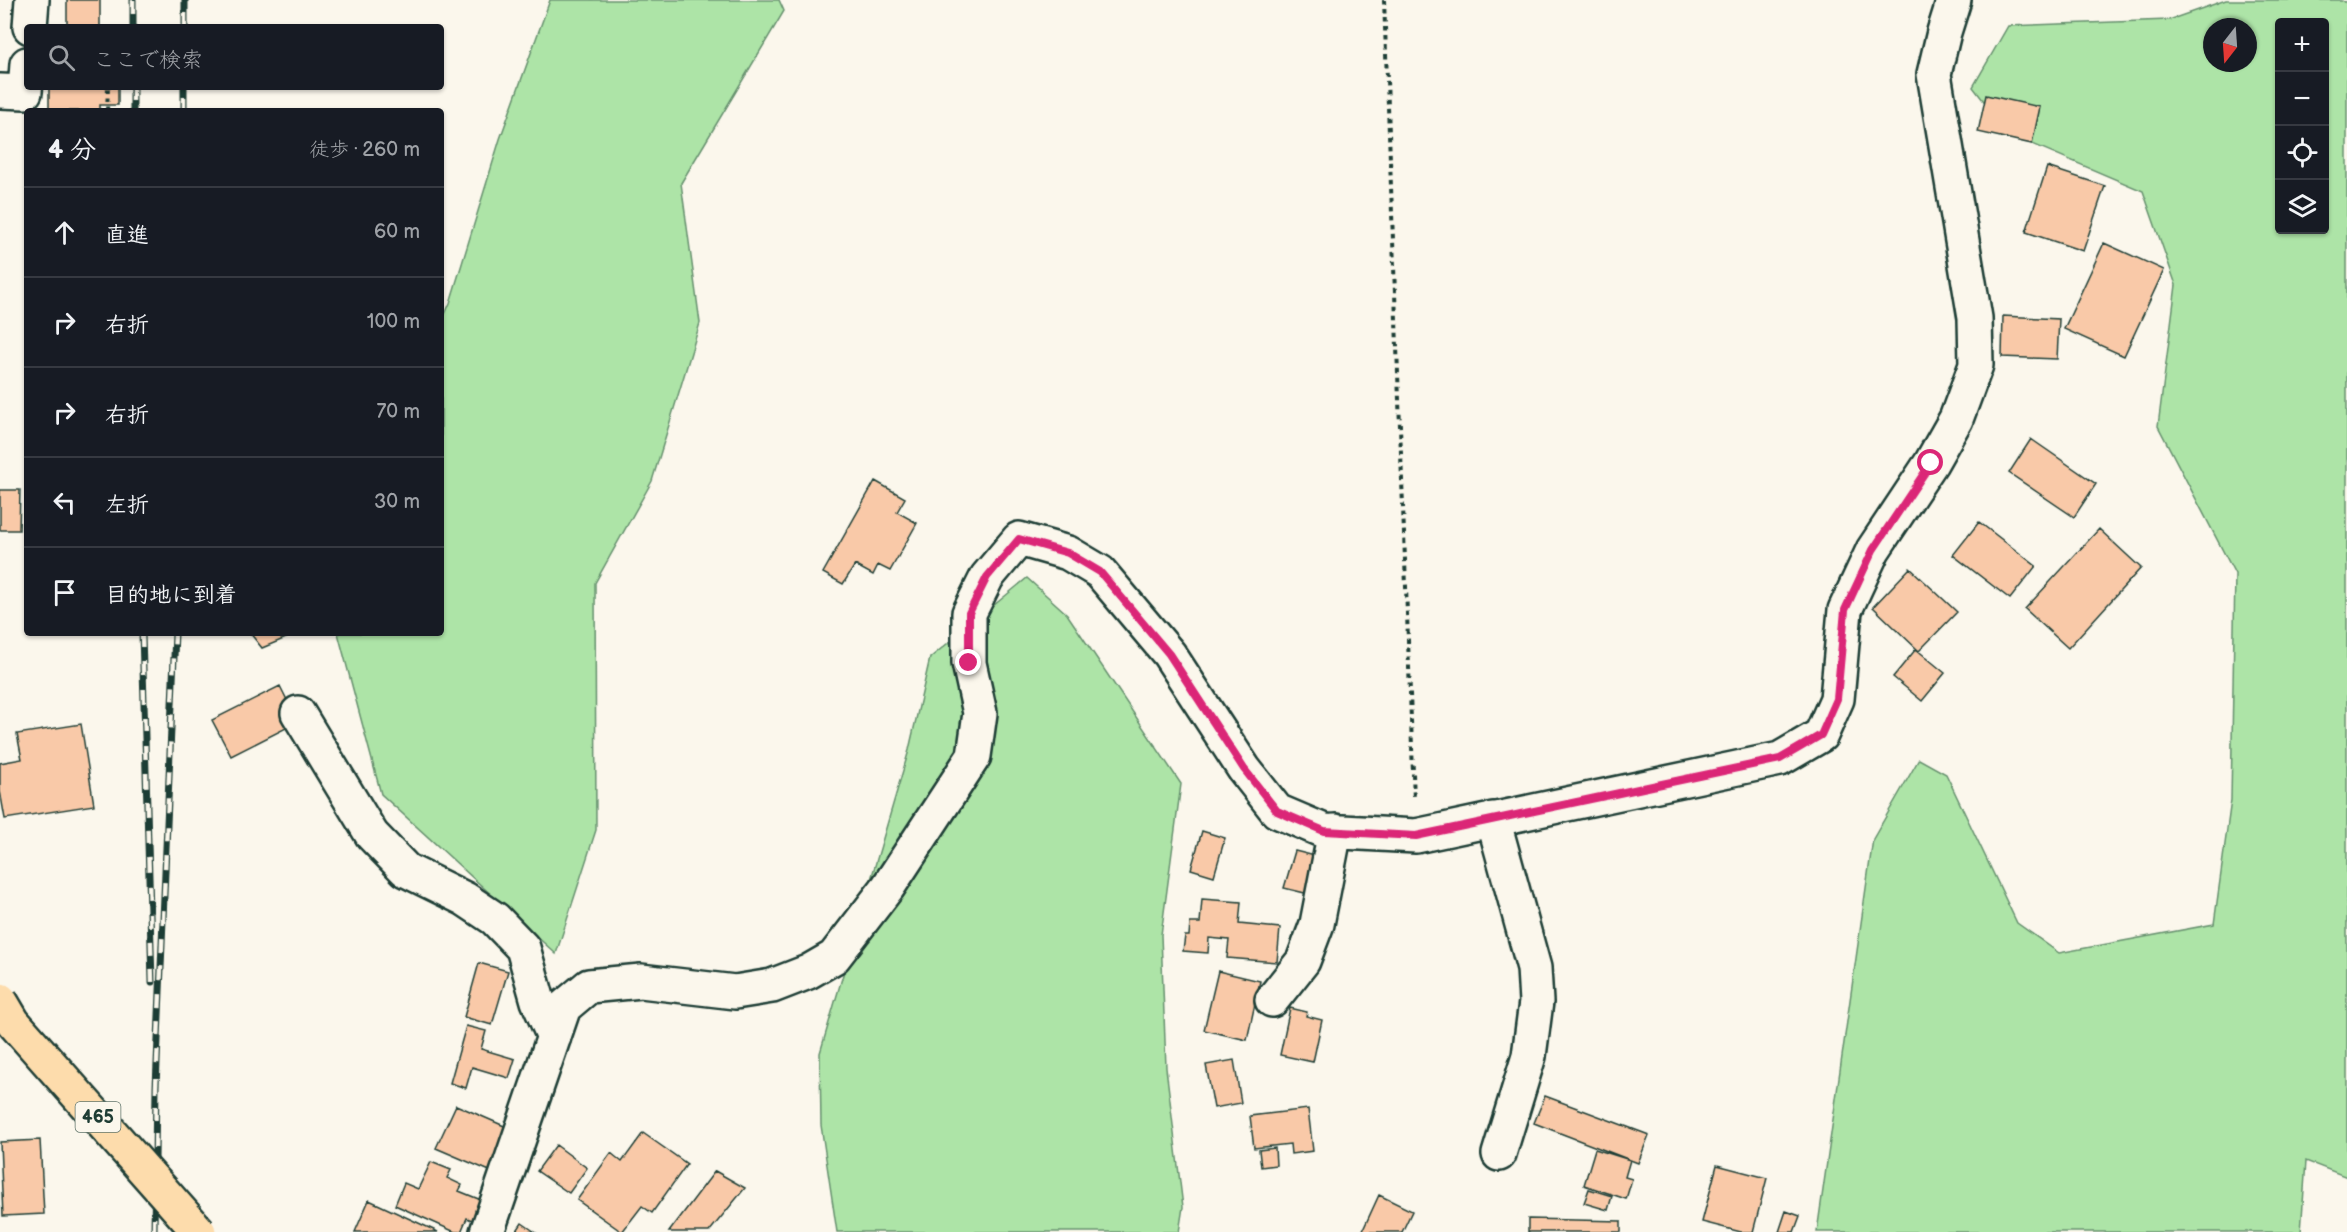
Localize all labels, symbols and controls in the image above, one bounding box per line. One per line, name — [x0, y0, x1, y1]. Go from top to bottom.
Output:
north arrow — [2203, 18, 2257, 72]
map controls — [2275, 18, 2329, 234]
button: + — [2275, 18, 2329, 72]
search box — [24, 24, 444, 90]
icon: search — [45, 41, 78, 74]
text: ここで検索 — [93, 47, 203, 74]
button: − — [2275, 72, 2329, 126]
button: locate — [2275, 126, 2329, 180]
text: 4 分 — [48, 135, 96, 166]
text: 徒歩 · 260 m — [309, 138, 420, 162]
button: layers — [2275, 180, 2329, 234]
icon: ahead — [48, 216, 81, 249]
text: 60 m — [374, 220, 420, 244]
text: 直進 — [105, 222, 149, 249]
icon: right — [48, 306, 81, 339]
text: 100 m — [367, 310, 420, 334]
text: 右折 — [105, 312, 149, 339]
icon: right — [48, 396, 81, 429]
text: 70 m — [376, 400, 420, 424]
text: 右折 — [105, 402, 149, 429]
route start — [1917, 449, 1943, 475]
icon: left — [48, 486, 81, 519]
text: 30 m — [374, 490, 420, 514]
text: 左折 — [105, 492, 149, 519]
icon: arrive — [48, 576, 81, 609]
text: 目的地に到着 — [105, 582, 237, 609]
route end — [955, 649, 981, 675]
road number: 465 — [76, 1102, 120, 1132]

